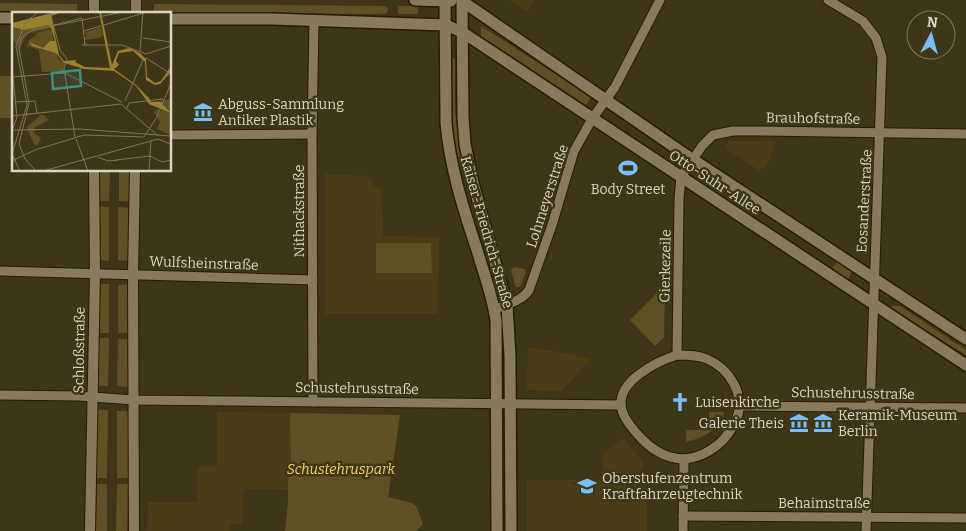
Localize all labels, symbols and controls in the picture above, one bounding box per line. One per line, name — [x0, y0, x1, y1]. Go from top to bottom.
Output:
north arrow — [906, 10, 956, 60]
inset map — [12, 12, 171, 171]
text: N — [926, 14, 939, 32]
place label: Abguss-Sammlung Antiker Plastik — [218, 96, 344, 129]
museum icon: Abguss-Sammlung Antiker Plastik — [192, 101, 214, 123]
street label: Brauhofstraße — [766, 109, 860, 128]
street label: Lohmeyerstraße — [523, 142, 572, 250]
street label: Otto-Suhr-Allee — [666, 147, 764, 218]
street label: Eosanderstraße — [853, 149, 876, 253]
street label: Kaiser-Friedrich-Straße — [457, 154, 516, 310]
sports icon: Body Street — [617, 157, 639, 179]
street label: Nithackstraße — [291, 165, 308, 257]
place label: Body Street — [591, 181, 665, 198]
street label: Gierkezeile — [656, 229, 675, 303]
street label: Wulfsheinstraße — [149, 253, 259, 274]
street label: Schloßstraße — [70, 307, 89, 393]
street label: Schustehrusstraße — [295, 379, 419, 398]
street label: Schustehrusstraße — [791, 384, 915, 403]
church icon: Luisenkirche — [669, 391, 691, 413]
place label: Luisenkirche — [695, 394, 780, 411]
place label: Keramik-Museum Berlin — [838, 407, 958, 440]
museum icon: Galerie Theis — [788, 412, 810, 434]
museum icon: Keramik-Museum Berlin — [812, 412, 834, 434]
place label: Galerie Theis — [699, 415, 784, 432]
park label: Schustehruspark — [287, 461, 396, 478]
place label: Oberstufenzentrum Kraftfahrzeugtechnik — [602, 470, 743, 503]
school or university icon: Oberstufenzentrum Kraftfahrzeugtechnik — [576, 475, 598, 497]
street label: Behaimstraße — [778, 495, 870, 512]

